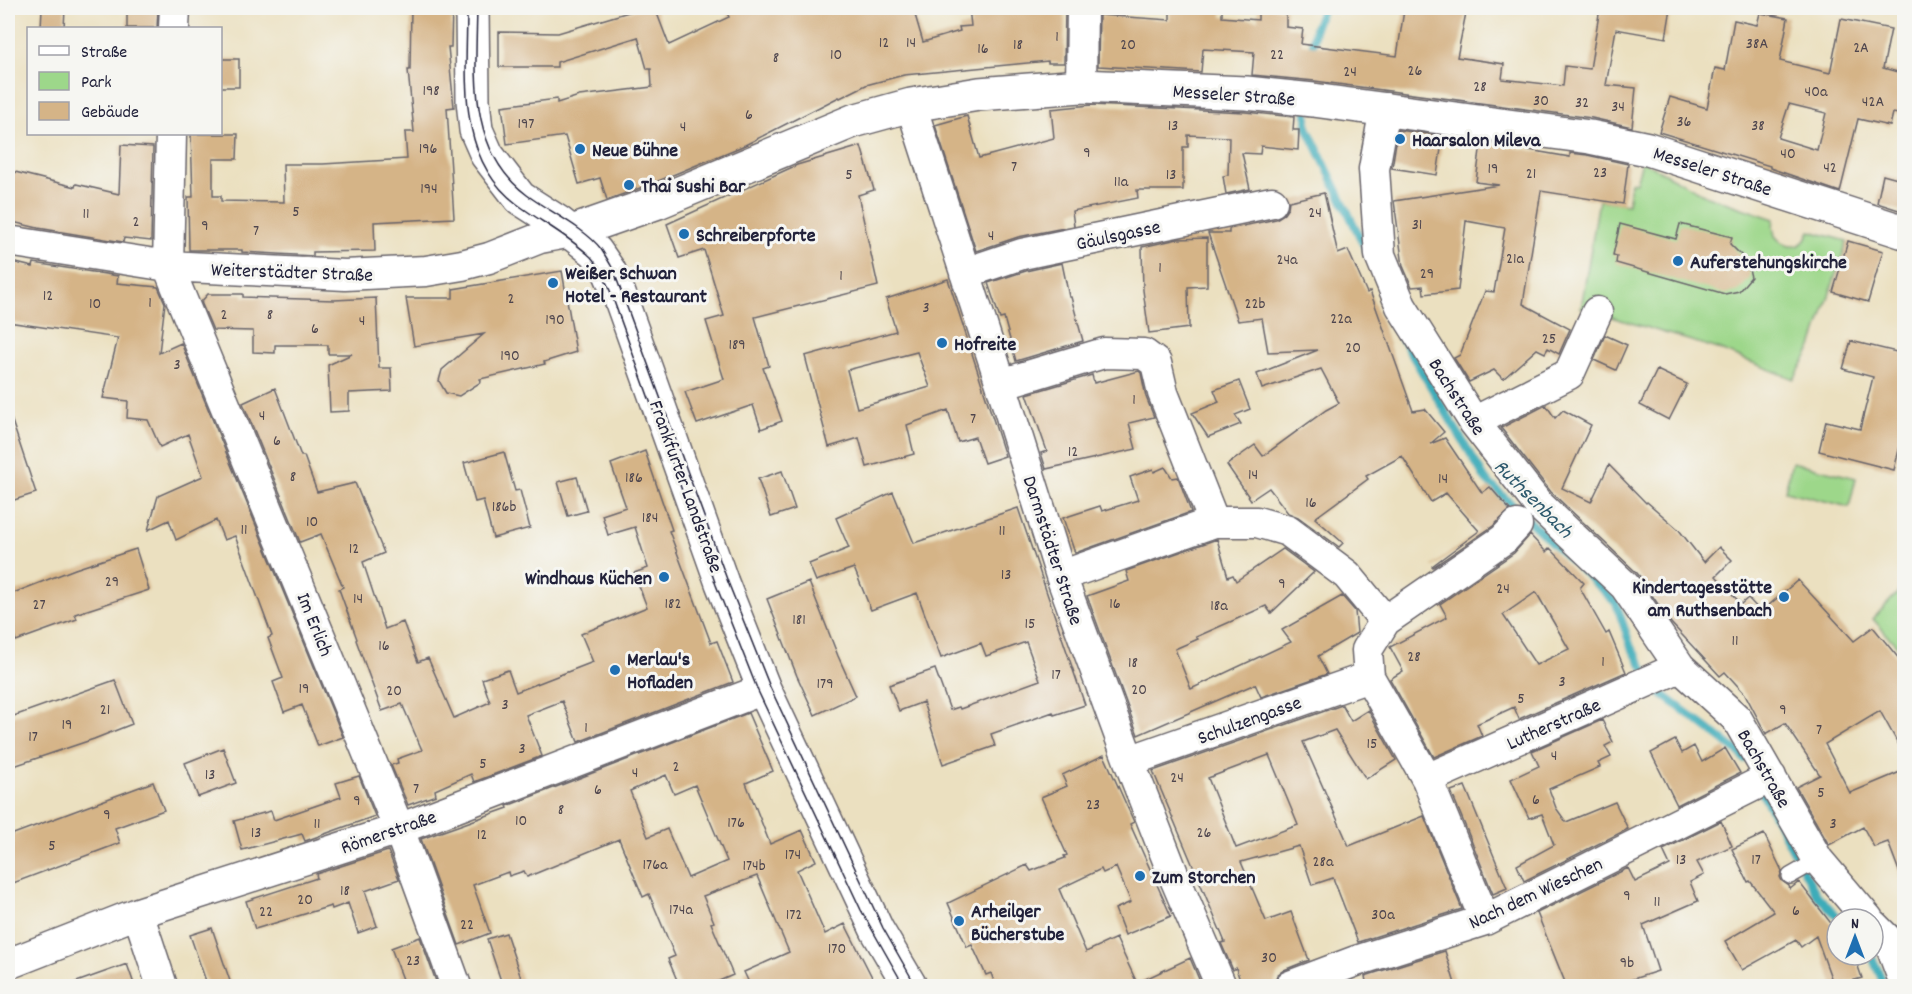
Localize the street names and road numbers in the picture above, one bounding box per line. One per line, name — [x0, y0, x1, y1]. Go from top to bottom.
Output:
street label: Messeler Straße — [1171, 79, 1296, 115]
street label: Messeler Straße — [1649, 141, 1775, 205]
street label: Gäulsgasse — [1074, 214, 1164, 260]
street label: Weiterstädter Straße — [210, 257, 374, 291]
street label: Bachstraße — [1420, 354, 1491, 442]
street label: Frankfurter Landstraße — [640, 397, 728, 577]
street label: Darmstädter Straße — [1014, 473, 1089, 629]
street label: Im Erlich — [288, 589, 339, 661]
street label: Schulzengasse — [1194, 690, 1306, 754]
street label: Lutherstraße — [1503, 692, 1606, 759]
street label: Bachstraße — [1729, 725, 1796, 814]
street label: Römerstraße — [337, 804, 441, 863]
street label: Nach dem Wieschen — [1465, 851, 1608, 938]

